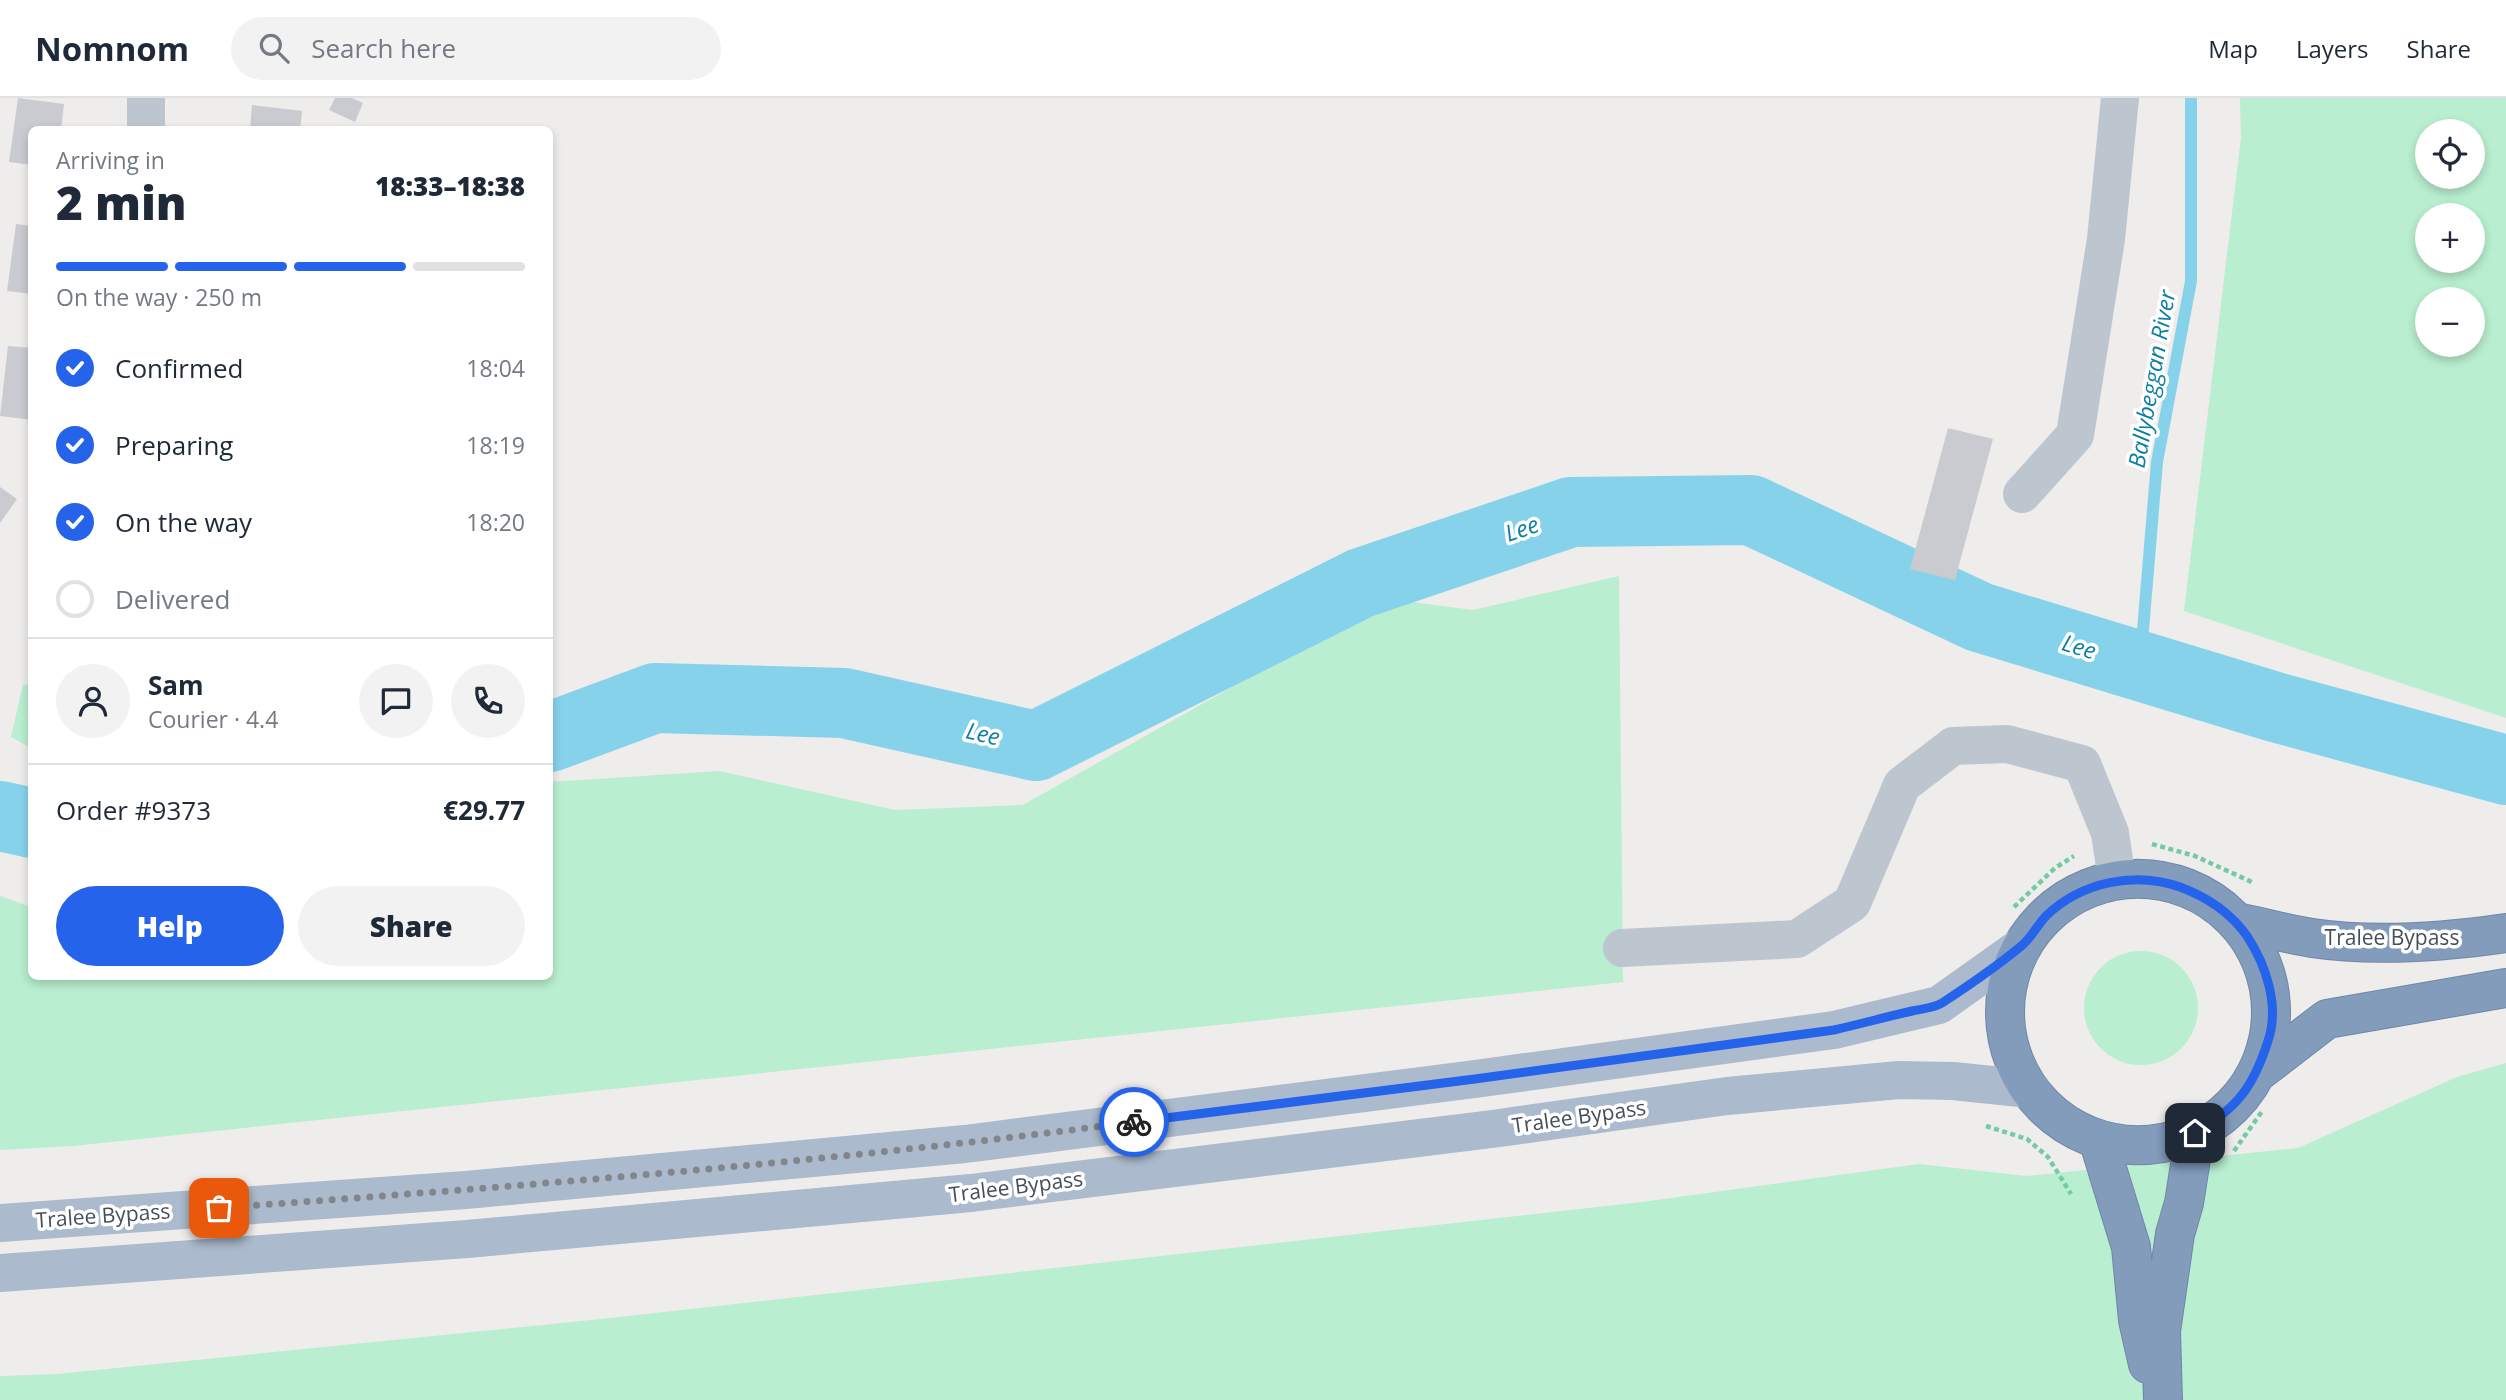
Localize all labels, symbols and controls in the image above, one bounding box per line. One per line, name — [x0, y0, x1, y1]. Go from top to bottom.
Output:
search box — [231, 17, 721, 80]
text: Nomnom — [35, 26, 189, 71]
icon: search — [255, 29, 293, 67]
text: Search here — [311, 30, 456, 66]
text: Map — [2208, 32, 2258, 65]
text: Layers — [2296, 32, 2369, 65]
text: Share — [2407, 32, 2471, 65]
map controls — [2415, 119, 2485, 357]
button: locate — [2415, 119, 2485, 189]
text: Arriving in — [56, 144, 165, 176]
text: 18:33–18:38 — [375, 168, 525, 204]
text: 2 min — [56, 171, 187, 233]
button: + — [2415, 203, 2485, 273]
text: On the way · 250 m — [56, 281, 262, 313]
water label: Ballybeggan River — [2120, 287, 2183, 470]
button: − — [2415, 287, 2485, 357]
icon: check — [56, 349, 94, 387]
text: Confirmed — [115, 350, 243, 386]
text: 18:04 — [466, 352, 525, 384]
icon: check — [56, 426, 94, 464]
text: Preparing — [115, 427, 233, 463]
text: 18:19 — [466, 429, 525, 461]
icon: check — [56, 503, 94, 541]
text: On the way — [115, 504, 252, 540]
text: 18:20 — [466, 506, 525, 538]
water label: Lee — [1500, 507, 1543, 549]
text: Delivered — [115, 581, 230, 617]
water label: Lee — [2058, 626, 2100, 666]
button: person — [56, 664, 130, 738]
button: chat — [359, 664, 433, 738]
button: phone — [451, 664, 525, 738]
text: Sam — [148, 667, 204, 703]
text: Courier · 4.4 — [148, 703, 278, 735]
water label: Lee — [963, 714, 1003, 752]
text: Order #9373 — [56, 792, 211, 828]
text: €29.77 — [443, 792, 525, 828]
button: Help — [56, 886, 284, 966]
button: Share — [298, 886, 525, 966]
street label: Tralee Bypass — [2325, 923, 2459, 951]
courier — [1099, 1087, 1169, 1157]
street label: Tralee Bypass — [1510, 1093, 1648, 1139]
icon: bike — [1115, 1103, 1153, 1141]
pin — [2165, 1103, 2225, 1163]
icon: home — [2176, 1114, 2214, 1152]
street label: Tralee Bypass — [947, 1164, 1084, 1208]
pin — [189, 1178, 249, 1238]
icon: bag — [200, 1189, 238, 1227]
street label: Tralee Bypass — [35, 1196, 171, 1234]

